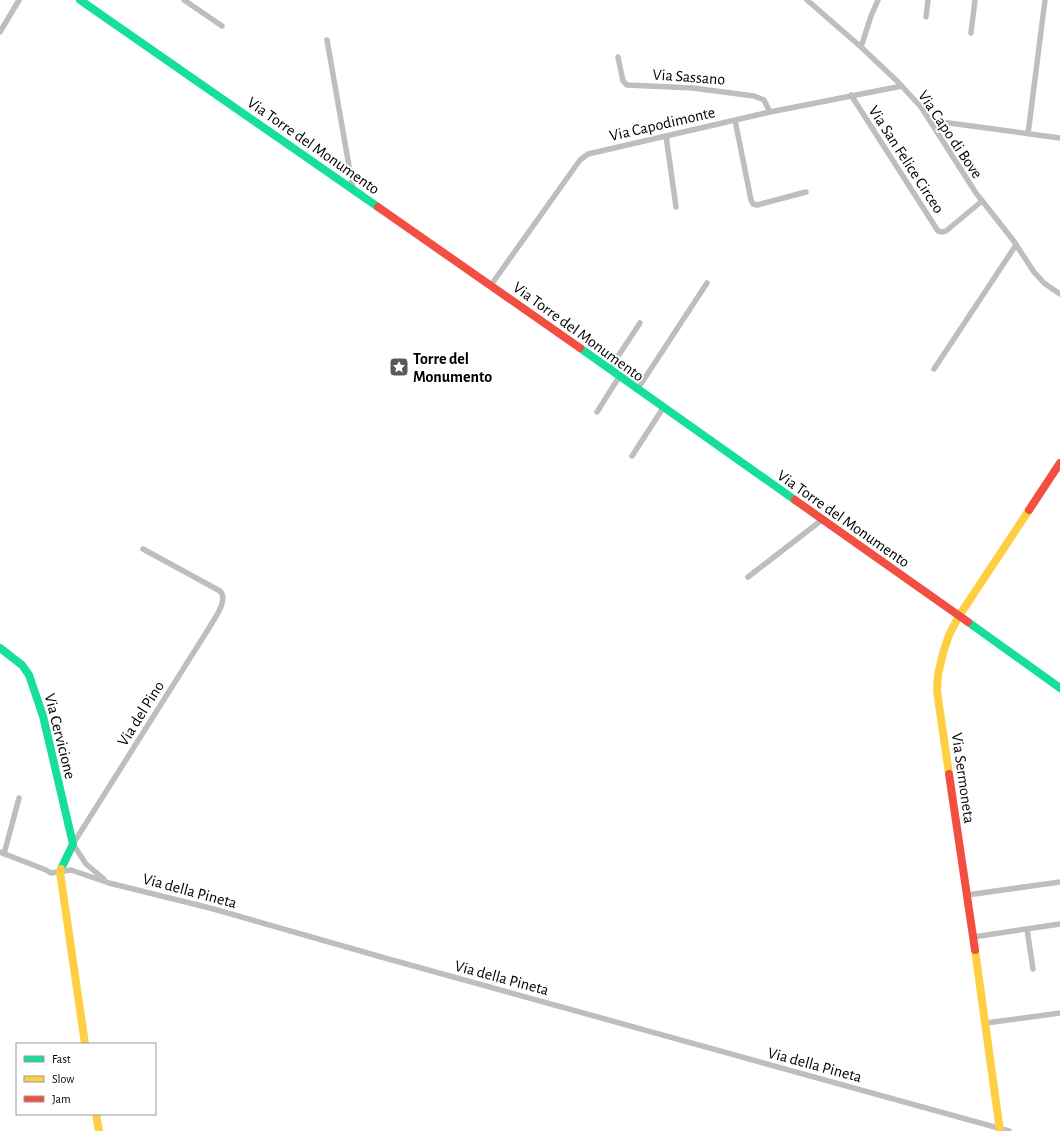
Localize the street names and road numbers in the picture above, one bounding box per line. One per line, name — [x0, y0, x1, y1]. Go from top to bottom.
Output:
street label: Via Sassano — [652, 66, 726, 88]
street label: Via Capo di Bove — [915, 88, 985, 181]
street label: Via Torre del Monumento — [244, 94, 383, 198]
street label: Via San Felice Circeo — [865, 103, 947, 216]
street label: Via Capodimonte — [608, 104, 717, 144]
street label: Via Torre del Monumento — [510, 279, 647, 385]
street label: Via Torre del Monumento — [774, 467, 913, 571]
street label: Via del Pino — [115, 678, 167, 749]
street label: Via Cervicione — [42, 692, 78, 781]
street label: Via Sermoneta — [949, 732, 977, 824]
street label: Via della Pineta — [141, 871, 239, 911]
street label: Via della Pineta — [453, 958, 551, 998]
street label: Via della Pineta — [766, 1045, 864, 1085]

